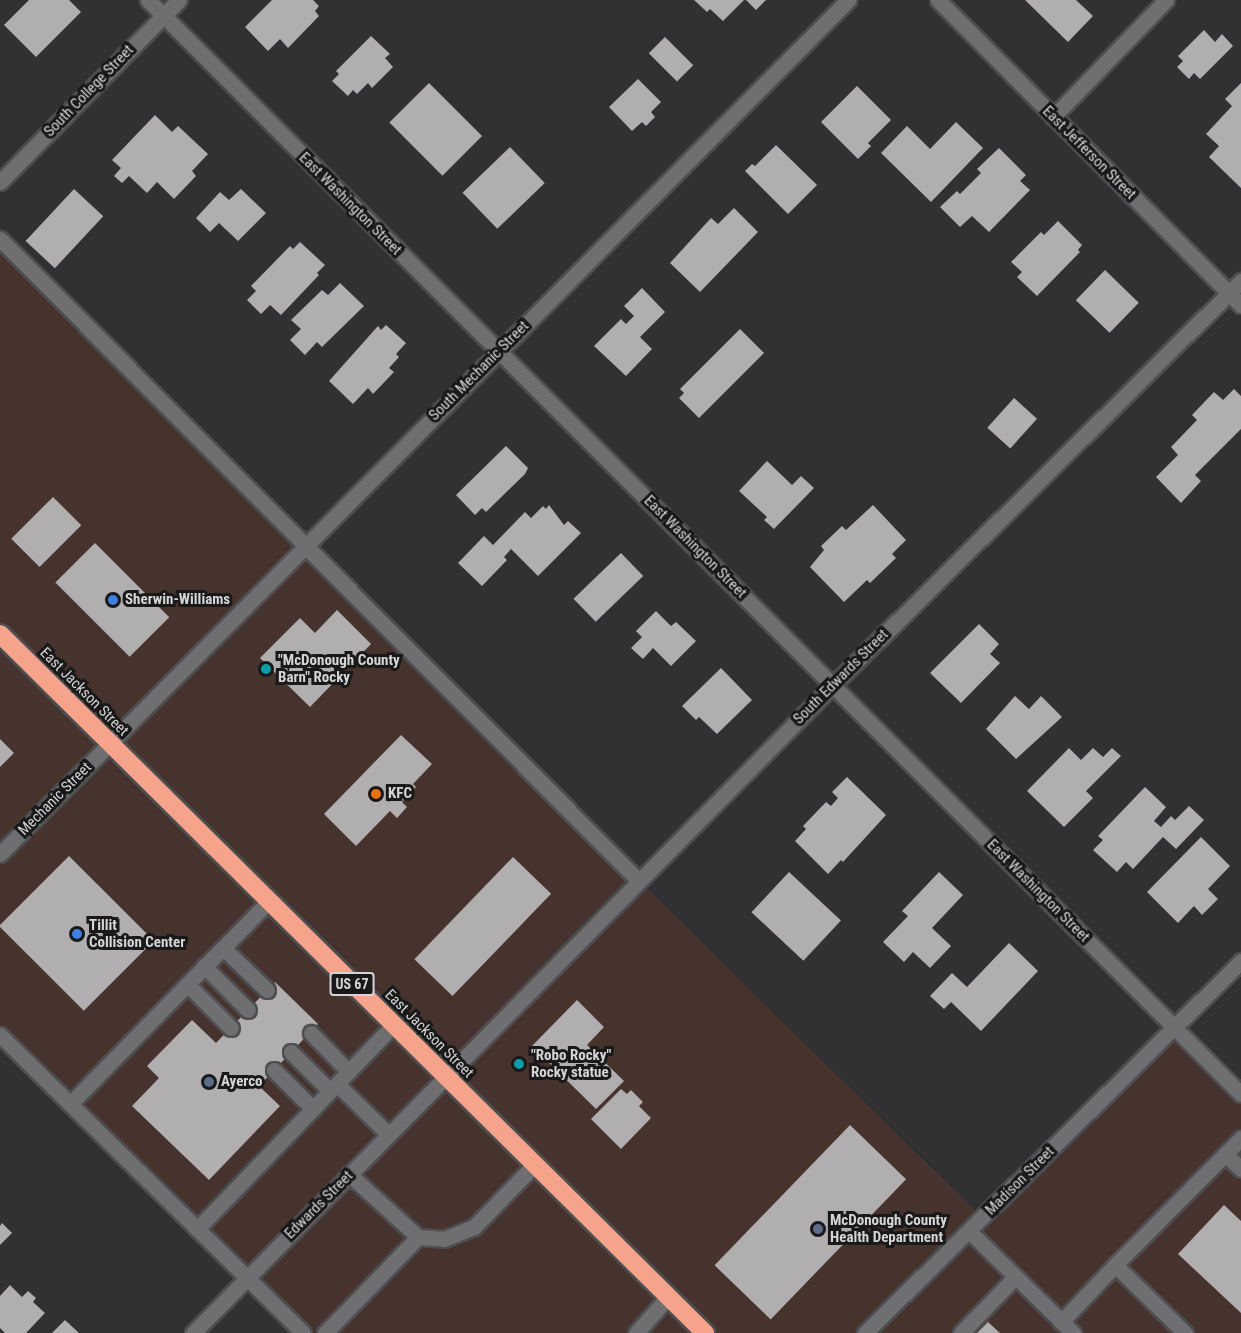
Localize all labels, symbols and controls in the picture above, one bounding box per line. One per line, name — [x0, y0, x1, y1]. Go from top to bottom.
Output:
street label: South College Street — [41, 41, 137, 141]
street label: East Jefferson Street — [1039, 103, 1139, 203]
street label: East Washington Street — [295, 149, 405, 259]
street label: South Mechanic Street — [425, 317, 533, 425]
street label: East Washington Street — [640, 492, 750, 602]
place label: Sherwin-Williams — [125, 591, 230, 609]
marker: Sherwin-Williams — [106, 593, 120, 607]
street label: South Edwards Street — [790, 626, 892, 728]
street label: East Jackson Street — [36, 644, 132, 740]
place label: "McDonough County Barn" Rocky — [278, 651, 400, 686]
marker: "McDonough County Barn" Rocky — [259, 662, 273, 676]
street label: Mechanic Street — [15, 759, 95, 839]
place label: KFC — [388, 785, 412, 803]
marker: KFC — [369, 787, 383, 801]
street label: East Washington Street — [983, 836, 1093, 946]
place label: Tillit Collision Center — [89, 916, 185, 951]
marker: Tillit Collision Center — [70, 927, 84, 941]
road number: US 67 — [330, 973, 374, 995]
street label: East Jackson Street — [381, 986, 477, 1082]
place label: "Robo Rocky" Rocky statue — [531, 1046, 611, 1081]
marker: "Robo Rocky" Rocky statue — [512, 1057, 526, 1071]
place label: Ayerco — [221, 1073, 263, 1091]
marker: Ayerco — [202, 1075, 216, 1089]
street label: Madison Street — [982, 1143, 1058, 1219]
street label: Edwards Street — [281, 1167, 357, 1243]
place label: McDonough County Health Department — [830, 1211, 947, 1246]
marker: McDonough County Health Department — [811, 1222, 825, 1236]

